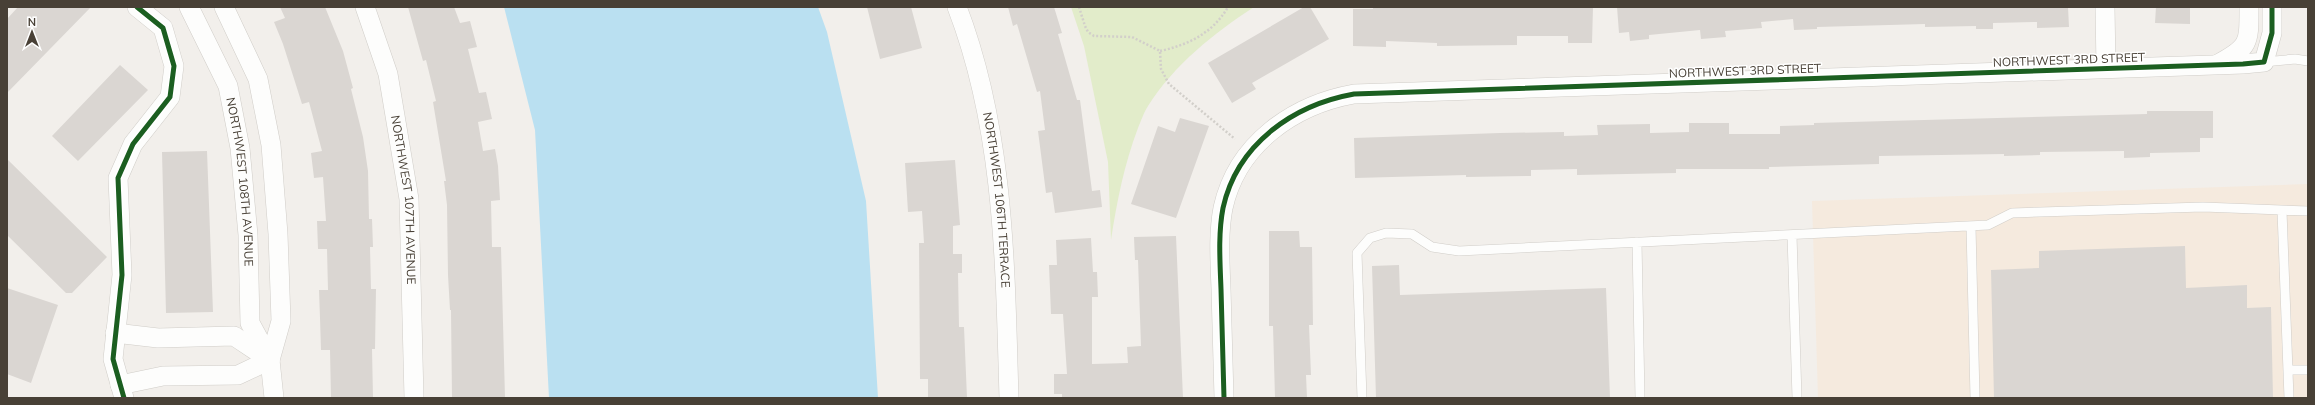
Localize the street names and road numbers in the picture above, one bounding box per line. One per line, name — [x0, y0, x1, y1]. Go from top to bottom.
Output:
street label: NORTHWEST 3RD STREET — [1993, 49, 2146, 70]
street label: NORTHWEST 3RD STREET — [1669, 60, 1822, 81]
street label: NORTHWEST 108TH AVENUE — [223, 96, 257, 267]
street label: NORTHWEST 106TH TERRACE — [980, 111, 1013, 288]
street label: NORTHWEST 107TH AVENUE — [388, 114, 419, 285]

